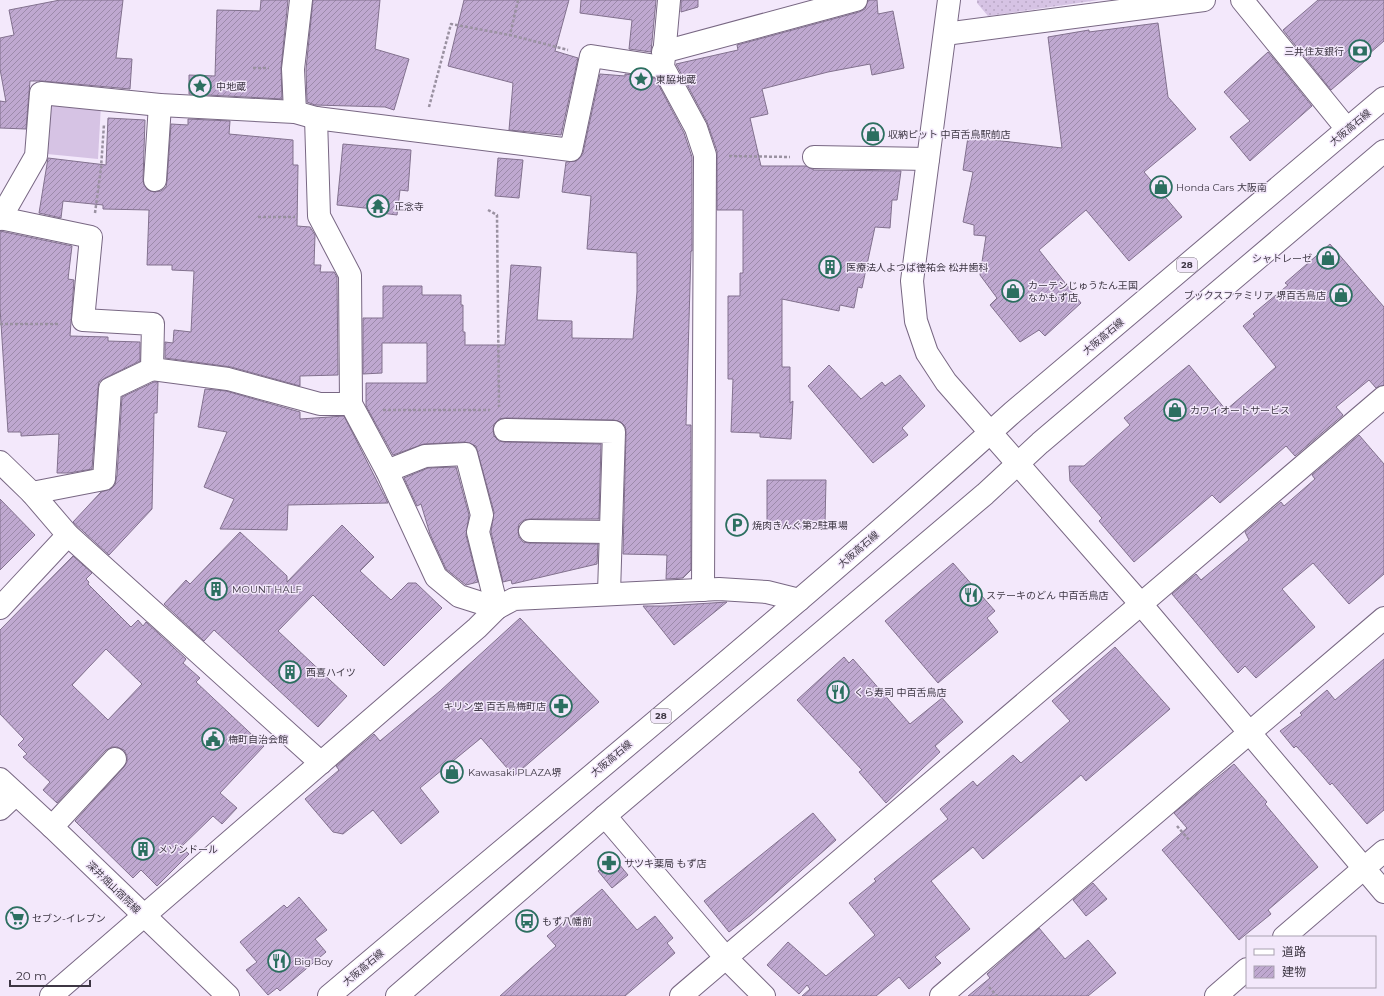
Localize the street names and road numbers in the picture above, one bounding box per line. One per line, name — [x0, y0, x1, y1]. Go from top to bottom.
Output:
street label: 大阪高石線 — [1327, 106, 1374, 148]
road number: 28 — [1177, 258, 1197, 272]
street label: 大阪高石線 — [1080, 315, 1127, 357]
street label: 大阪高石線 — [835, 528, 881, 571]
road number: 28 — [651, 709, 671, 723]
street label: 大阪高石線 — [588, 737, 635, 779]
street label: 深井畑山宿院線 — [84, 858, 143, 916]
street label: 大阪高石線 — [340, 946, 387, 988]

